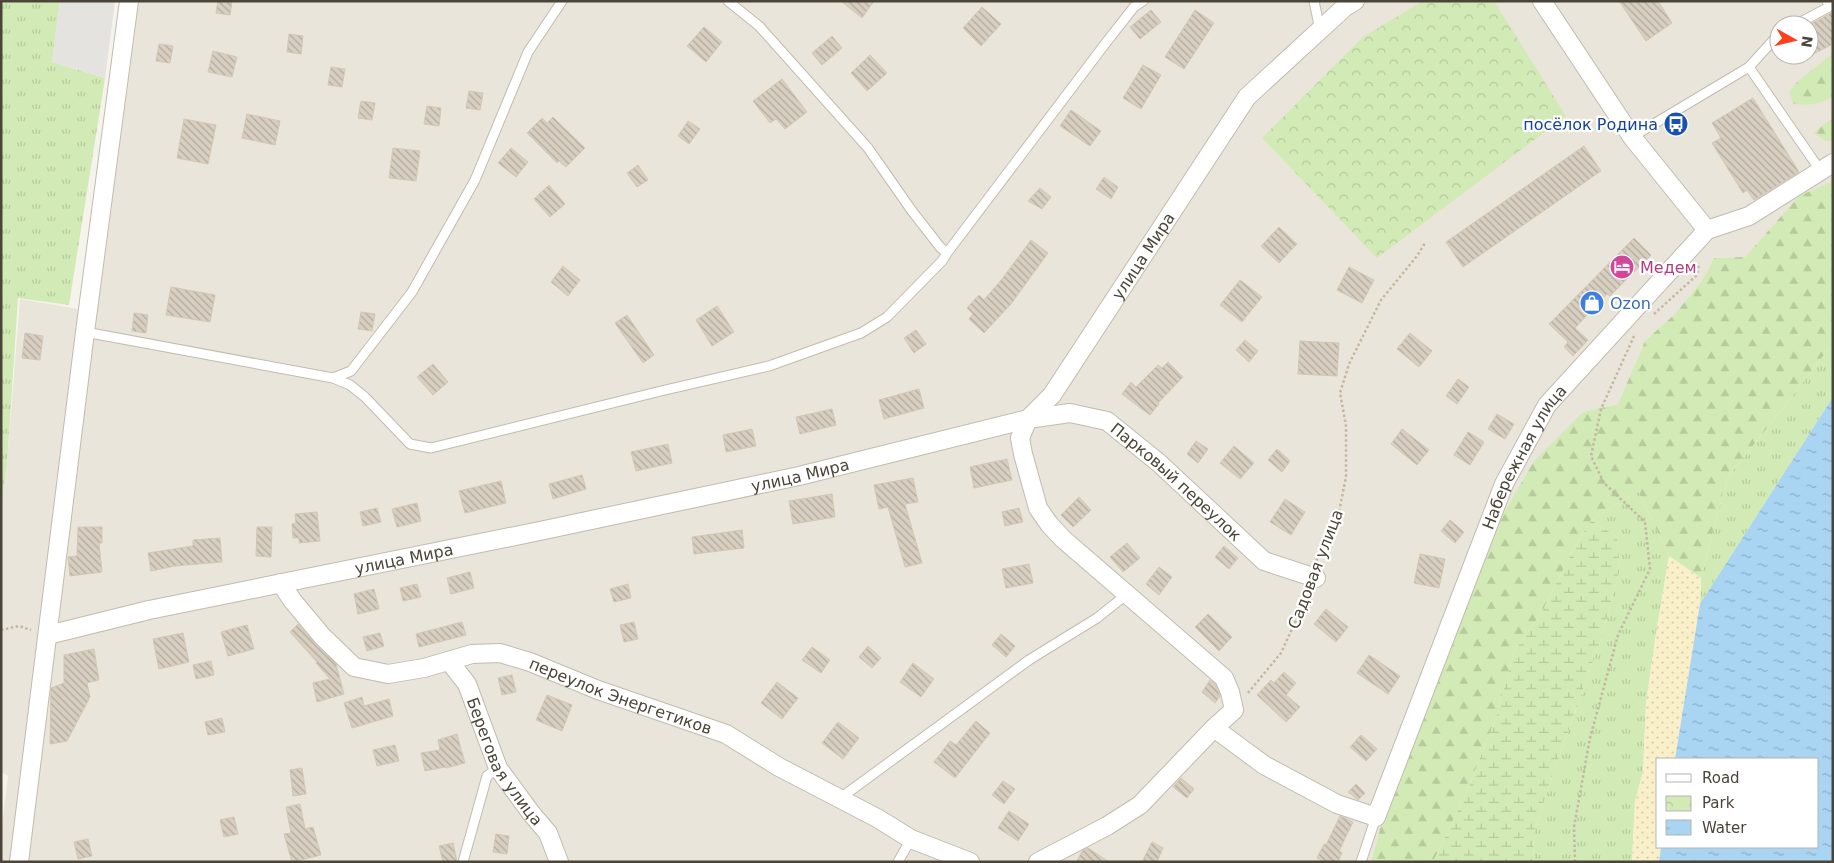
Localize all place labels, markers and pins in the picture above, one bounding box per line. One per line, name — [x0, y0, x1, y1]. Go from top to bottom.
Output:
bus stop icon: посёлок Родина — [1663, 111, 1689, 137]
place label: посёлок Родина — [1523, 115, 1658, 134]
hotel icon: Медем — [1609, 254, 1635, 280]
place label: Медем — [1640, 258, 1697, 277]
shop icon: Ozon — [1579, 290, 1605, 316]
place label: Ozon — [1610, 294, 1651, 313]

